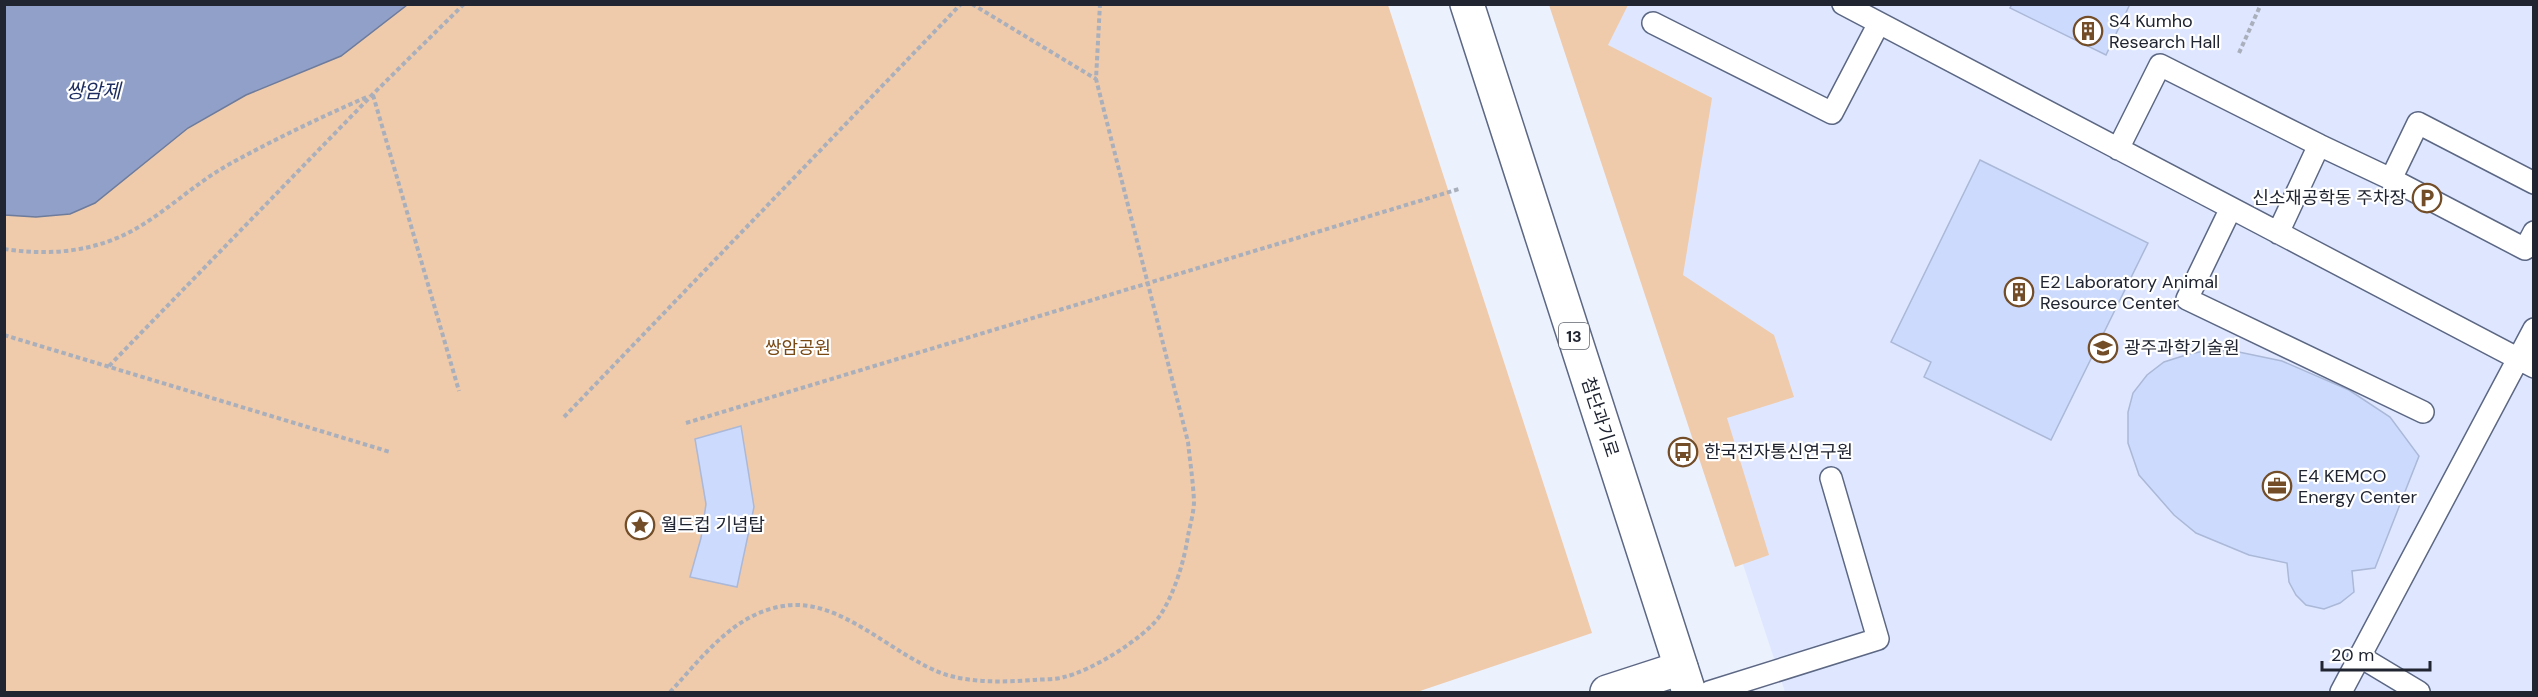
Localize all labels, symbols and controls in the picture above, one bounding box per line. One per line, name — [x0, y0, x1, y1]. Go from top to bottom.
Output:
place label: S4 Kumho Research Hall — [2109, 9, 2220, 54]
building icon: S4 Kumho Research Hall — [2072, 15, 2104, 47]
water label: 쌍암제 — [65, 78, 123, 104]
parking icon: 신소재공학동 주차장 — [2411, 182, 2443, 214]
place label: 신소재공학동 주차장 — [2252, 186, 2406, 210]
place label: E2 Laboratory Animal Resource Center — [2040, 270, 2218, 315]
building icon: E2 Laboratory Animal Resource Center — [2003, 276, 2035, 308]
road number: 13 — [1559, 323, 1589, 349]
school or university icon: 광주과학기술원 — [2087, 332, 2119, 364]
park label: 쌍암공원 — [765, 336, 831, 360]
place label: 광주과학기술원 — [2124, 336, 2240, 360]
street label: 첨단과기로 — [1576, 374, 1624, 460]
bus stop icon: 한국전자통신연구원 — [1667, 436, 1699, 468]
place label: 한국전자통신연구원 — [1704, 440, 1853, 464]
place label: E4 KEMCO Energy Center — [2298, 464, 2417, 509]
office icon: E4 KEMCO Energy Center — [2261, 470, 2293, 502]
place icon: 월드컵 기념탑 — [624, 509, 656, 541]
place label: 월드컵 기념탑 — [661, 513, 765, 537]
scale bar — [2322, 634, 2430, 672]
text: 20 m — [2331, 643, 2374, 667]

